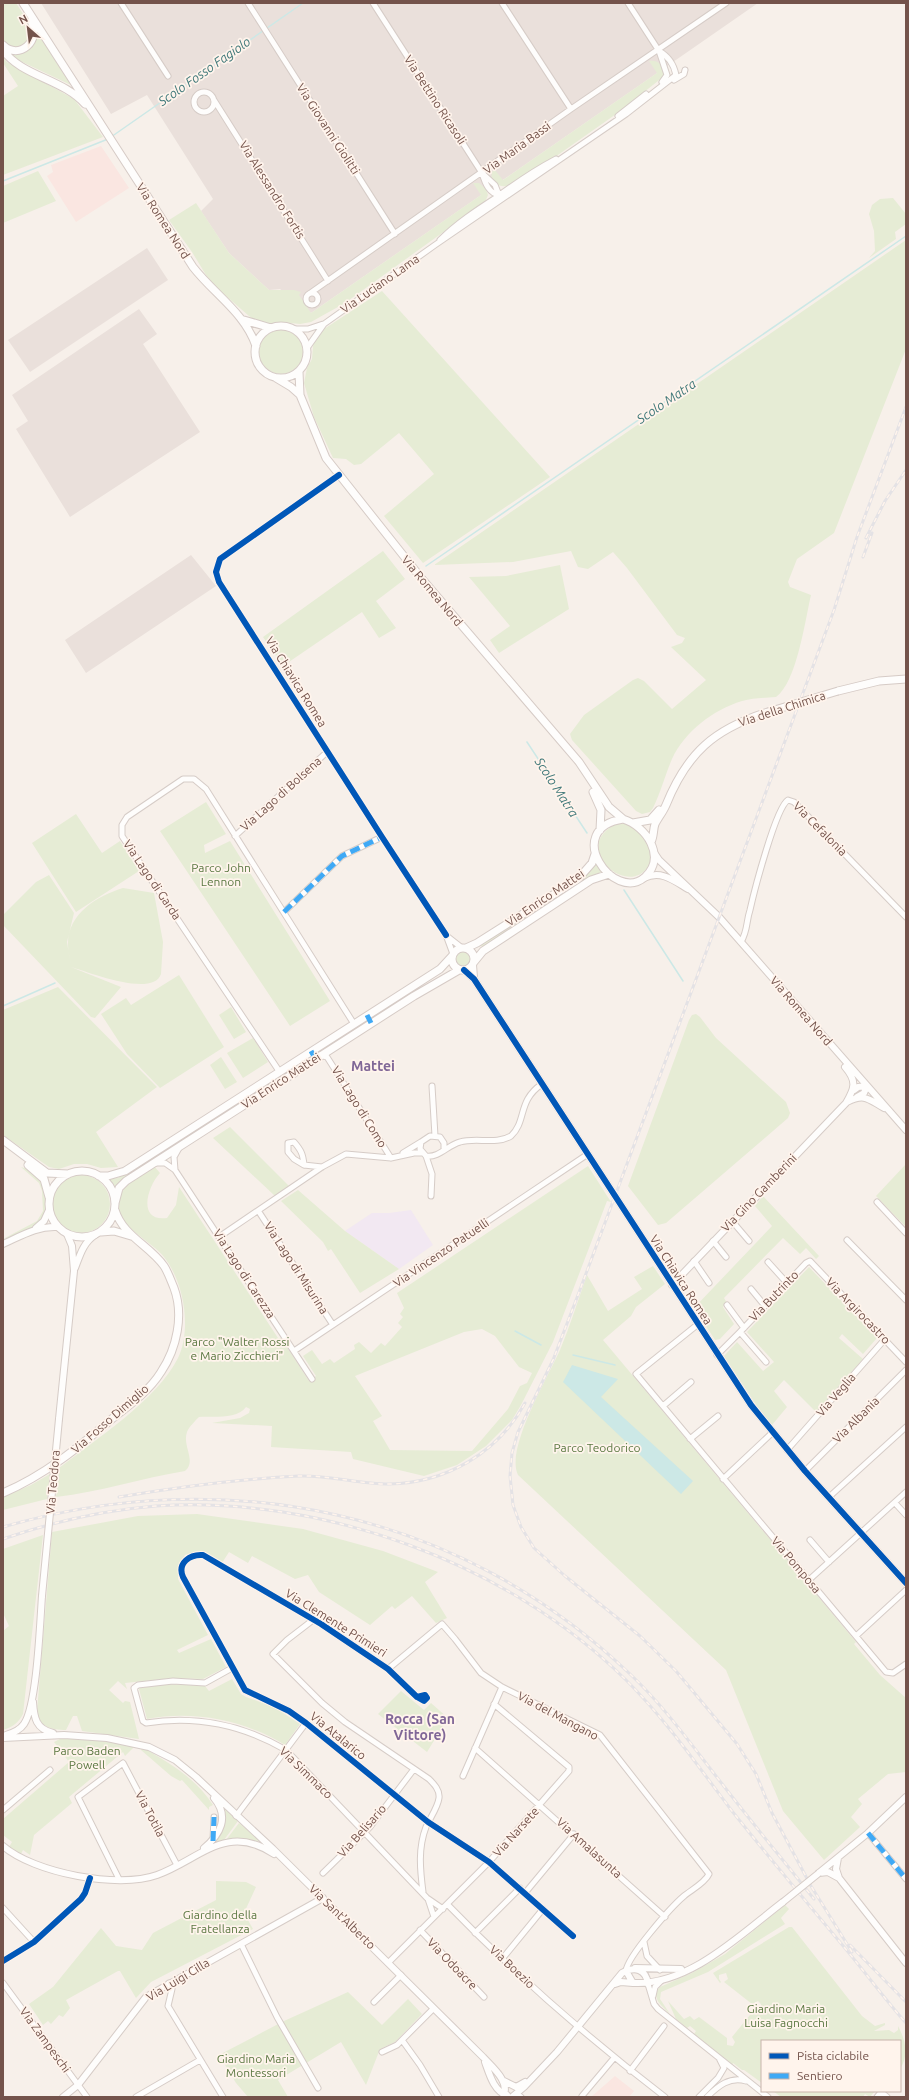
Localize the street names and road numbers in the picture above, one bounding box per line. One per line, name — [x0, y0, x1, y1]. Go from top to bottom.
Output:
street label: Via Bettino Ricasoli — [402, 53, 469, 147]
street label: Via Giovanni Giolitti — [294, 81, 363, 177]
street label: Via Maria Bassi — [481, 119, 553, 176]
street label: Via Alessandro Fortis — [237, 138, 308, 241]
street label: Via Romea Nord — [134, 181, 193, 261]
street label: Via Luciano Lama — [338, 252, 421, 316]
street label: Via Romea Nord — [399, 553, 465, 628]
street label: Via Chiavica Romea — [263, 634, 329, 729]
street label: Via della Chimica — [737, 688, 827, 729]
street label: Via Lago di Bolsena — [238, 754, 324, 833]
street label: Via Cefalonia — [791, 799, 850, 858]
street label: Via Lago di Garda — [121, 837, 184, 922]
street label: Via Enrico Mattei — [503, 867, 586, 929]
street label: Via Romea Nord — [768, 973, 835, 1048]
street label: Via Enrico Mattei — [239, 1050, 323, 1111]
street label: Via Lago di Como — [329, 1064, 390, 1150]
street label: Via Gino Gamberini — [718, 1151, 799, 1234]
street label: Via Vincenzo Patuelli — [390, 1216, 491, 1289]
street label: Via Lago di Misurina — [262, 1219, 331, 1316]
street label: Via Lago di Carezza — [211, 1227, 278, 1321]
street label: Via Chiavica Romea — [648, 1233, 715, 1327]
street label: Via Butrinto — [746, 1268, 801, 1324]
street label: Via Argirocastro — [824, 1275, 893, 1346]
street label: Via Veglia — [813, 1370, 858, 1419]
street label: Via Fosso Dimiglio — [68, 1382, 151, 1456]
street label: Via Albania — [830, 1394, 881, 1445]
street label: Via Teodora — [43, 1449, 62, 1515]
street label: Via Pomposa — [769, 1534, 824, 1596]
street label: Via Clemente Primieri — [283, 1586, 389, 1659]
street label: Via del Mangano — [516, 1689, 601, 1742]
street label: Via Atalarico — [308, 1709, 369, 1762]
street label: Via Simmaco — [277, 1744, 335, 1801]
street label: Via Totila — [133, 1789, 168, 1839]
street label: Via Belisario — [335, 1802, 389, 1860]
street label: Via Narsete — [490, 1804, 541, 1859]
street label: Via Amalasunta — [554, 1815, 625, 1880]
street label: Via Sant'Alberto — [307, 1882, 378, 1951]
street label: Via Odoacre — [425, 1935, 480, 1992]
street label: Via Boezio — [487, 1943, 537, 1991]
street label: Via Luigi Cilla — [144, 1956, 212, 2003]
street label: Via Zampeschi — [17, 2005, 73, 2075]

